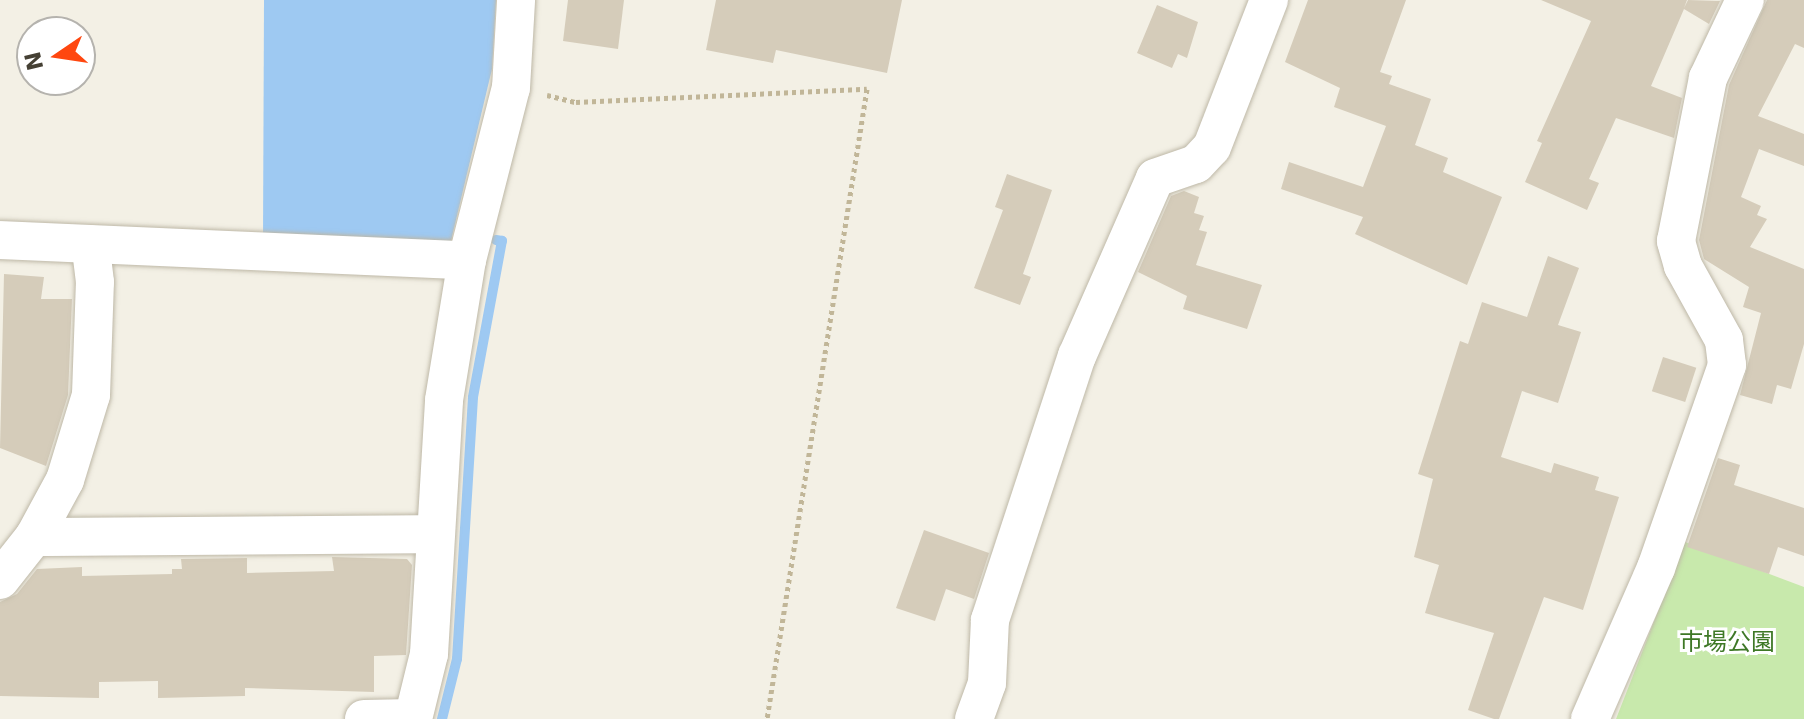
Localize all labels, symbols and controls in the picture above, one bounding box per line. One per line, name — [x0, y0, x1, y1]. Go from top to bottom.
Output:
north arrow — [16, 16, 96, 96]
text: N — [20, 49, 48, 73]
park label: 市場公園 — [1679, 629, 1775, 657]

